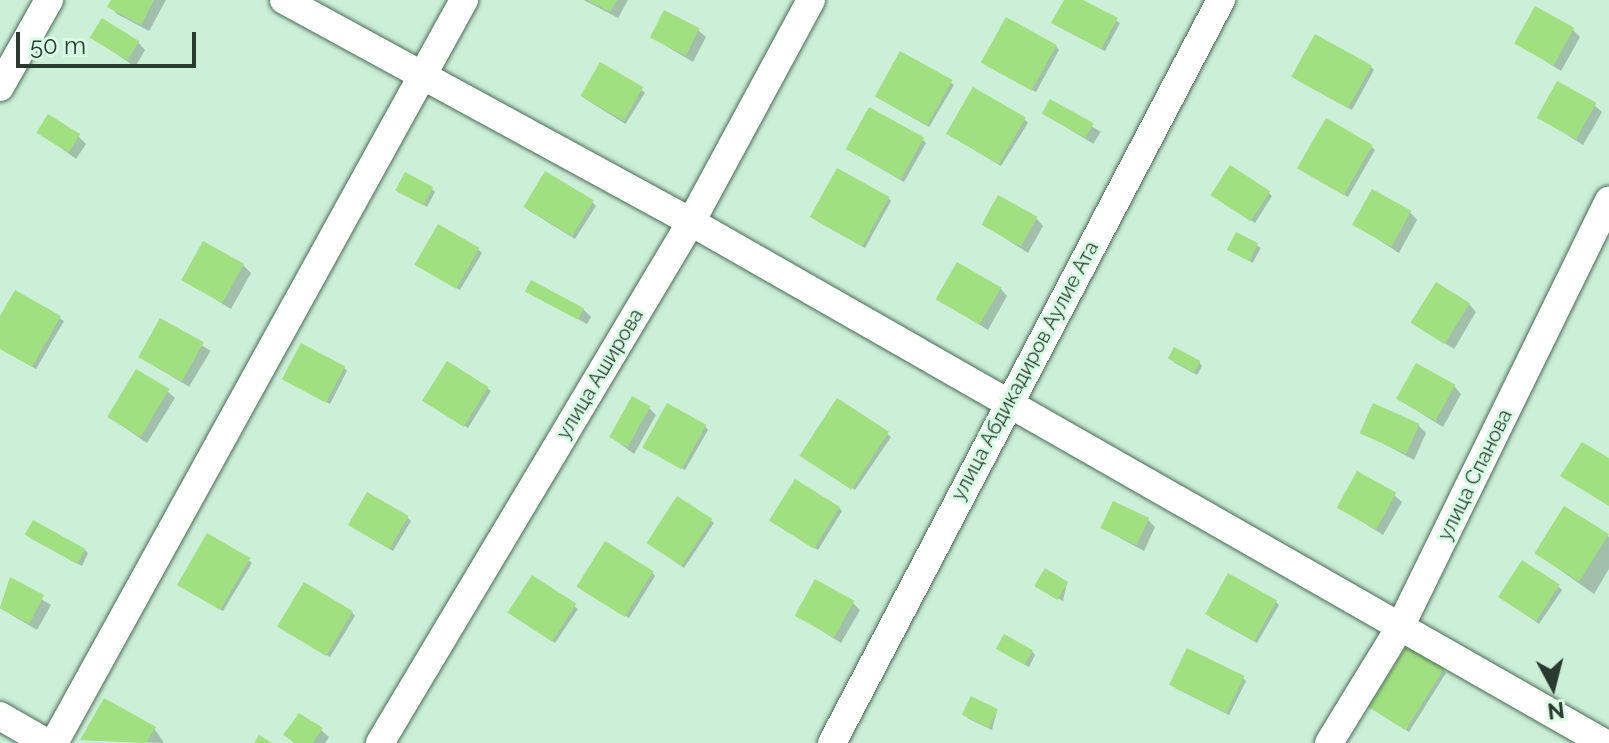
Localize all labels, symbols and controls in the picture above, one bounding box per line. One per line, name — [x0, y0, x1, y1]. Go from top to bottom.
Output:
scale bar — [20, 16, 200, 66]
text: 50 m — [30, 31, 86, 60]
street label: улица Абдикадиров Аулие Ата — [946, 237, 1104, 505]
street label: улица Аширова — [551, 304, 649, 444]
street label: улица Спанова — [1433, 406, 1517, 544]
north arrow — [1513, 647, 1593, 727]
text: N — [1546, 697, 1566, 725]

